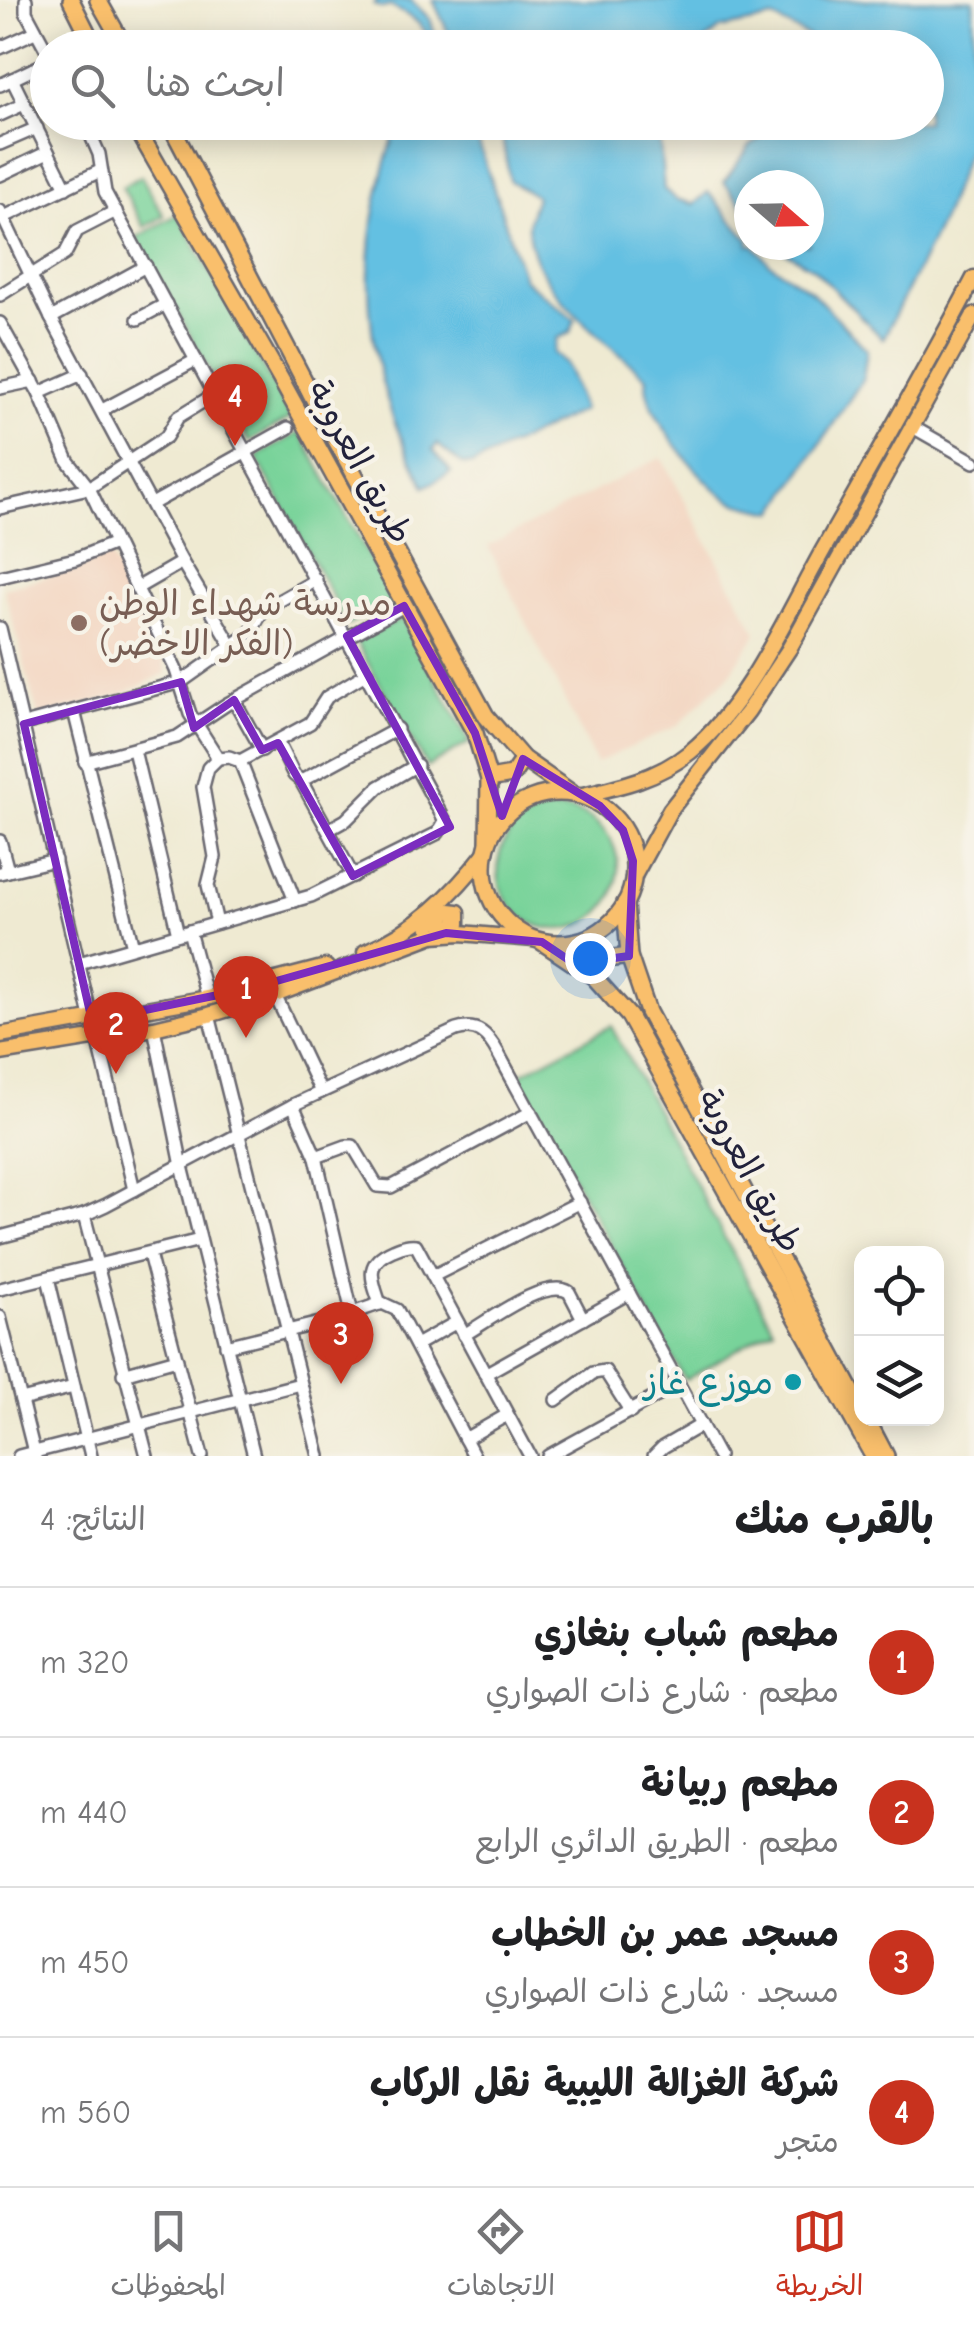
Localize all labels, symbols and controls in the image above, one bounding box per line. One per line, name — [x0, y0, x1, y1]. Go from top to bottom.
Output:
search box — [30, 30, 944, 140]
icon: search — [65, 58, 120, 113]
text: ابحث هنا — [145, 62, 285, 106]
north arrow — [734, 170, 824, 260]
pin: 4 — [202, 364, 268, 446]
street label: طريق العروبة — [298, 373, 422, 551]
place label: مدرسة شهداء الوطن (الفكر الاخضر) — [99, 583, 391, 664]
marker: مدرسة شهداء الوطن (الفكر الاخضر) — [68, 612, 90, 634]
your location — [565, 933, 616, 984]
pin: 1 — [214, 956, 278, 1038]
pin: 2 — [84, 992, 148, 1074]
street label: طريق العروبة — [688, 1082, 812, 1260]
map controls — [854, 1246, 944, 1426]
button: locate — [854, 1246, 944, 1336]
pin: 3 — [308, 1302, 374, 1384]
button: layers — [854, 1336, 944, 1426]
place label: موزع غاز — [641, 1362, 773, 1407]
marker: موزع غاز — [782, 1371, 804, 1393]
text: بالقرب منك — [735, 1495, 934, 1544]
text: النتائج: 4 — [40, 1501, 146, 1538]
text: مطعم شباب بنغازي — [534, 1612, 839, 1656]
text: 320 m — [40, 1644, 130, 1681]
text: 1 — [895, 1644, 908, 1681]
text: مطعم · شارع ذات الصواري — [486, 1673, 839, 1710]
text: مطعم ربيانة — [641, 1762, 839, 1806]
text: 440 m — [40, 1794, 128, 1831]
text: 2 — [894, 1794, 909, 1831]
text: مطعم · الطريق الدائري الرابع — [475, 1823, 839, 1860]
text: مسجد عمر بن الخطاب — [491, 1912, 839, 1956]
text: 450 m — [40, 1944, 130, 1981]
text: 3 — [894, 1944, 909, 1981]
text: مسجد · شارع ذات الصواري — [484, 1973, 839, 2010]
text: شركة الغزالة الليبية نقل الركاب — [370, 2062, 839, 2106]
text: 560 m — [40, 2094, 131, 2131]
text: 4 — [894, 2094, 909, 2131]
text: متجر — [776, 2123, 839, 2160]
tab: المحفوظات — [111, 2204, 226, 2310]
tab: الاتجاهات — [447, 2204, 555, 2310]
tab: الخريطة — [776, 2204, 863, 2310]

